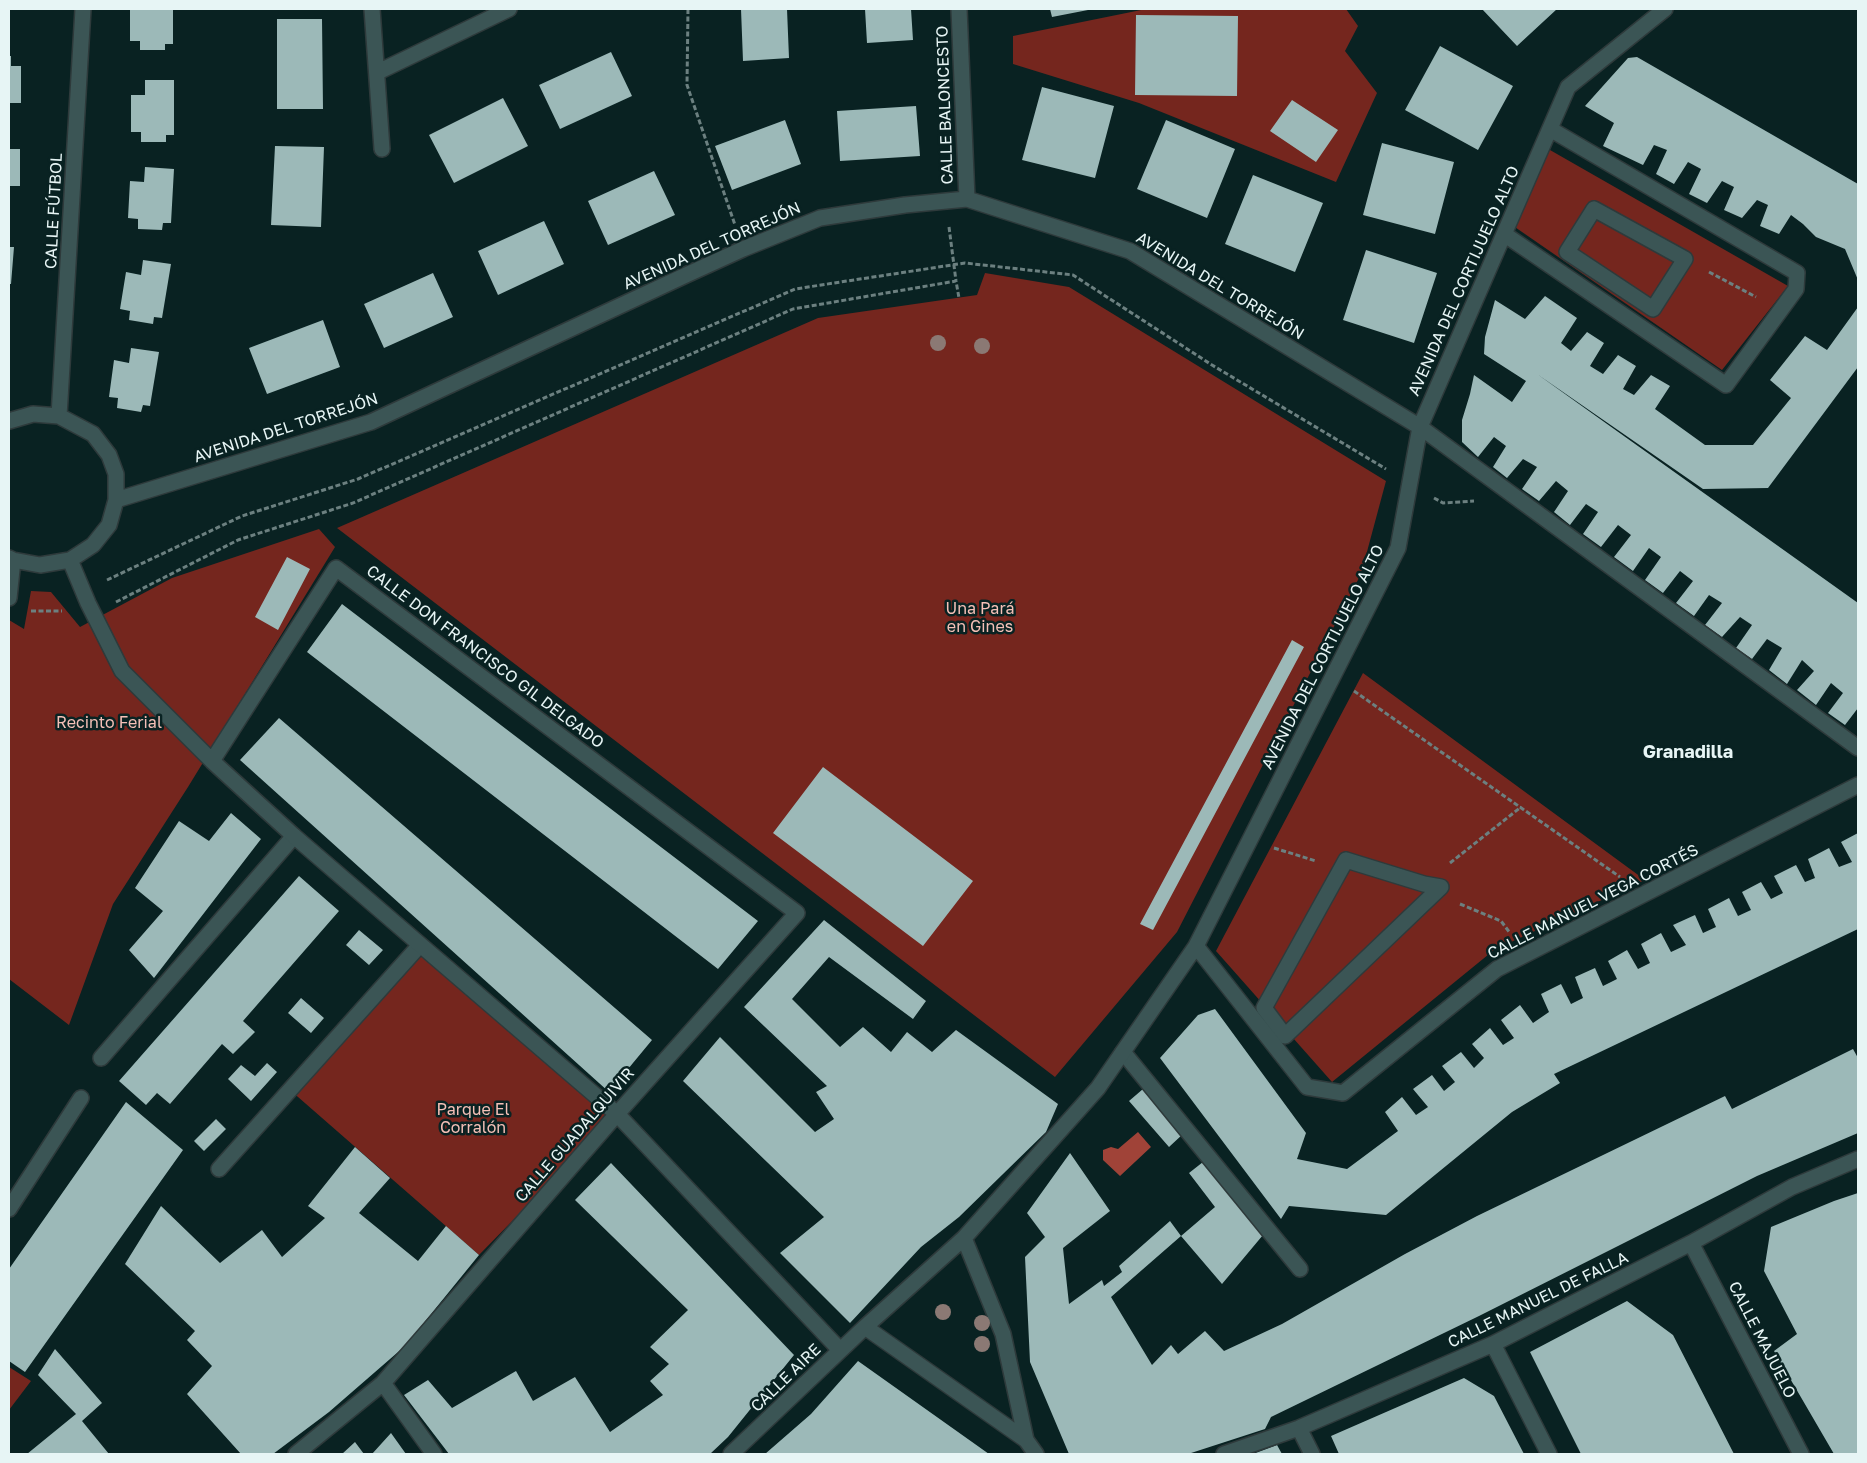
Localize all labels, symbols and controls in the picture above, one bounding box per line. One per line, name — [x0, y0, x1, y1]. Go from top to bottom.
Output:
street label: CALLE BALONCESTO — [933, 25, 957, 185]
street label: CALLE FÚTBOL — [41, 153, 67, 269]
street label: AVENIDA DEL CORTIJUELO ALTO — [1404, 163, 1524, 399]
street label: AVENIDA DEL TORREJÓN — [620, 198, 804, 294]
street label: AVENIDA DEL TORREJÓN — [1133, 228, 1307, 344]
street label: AVENIDA DEL TORREJÓN — [192, 389, 380, 467]
street label: AVENIDA DEL CORTIJUELO ALTO — [1258, 541, 1388, 773]
street label: CALLE DON FRANCISCO GIL DELGADO — [363, 561, 607, 753]
park label: Una Pará en Gines — [945, 599, 1015, 637]
park label: Recinto Ferial — [56, 713, 162, 733]
district label: Granadilla — [1643, 741, 1733, 763]
street label: CALLE MANUEL VEGA CORTÉS — [1484, 840, 1702, 964]
street label: CALLE GUADALQUIVIR — [511, 1064, 639, 1206]
park label: Parque El Corralón — [436, 1100, 510, 1138]
street label: CALLE MANUEL DE FALLA — [1445, 1248, 1631, 1352]
street label: CALLE MAJUELO — [1724, 1278, 1800, 1402]
street label: CALLE AIRE — [747, 1340, 825, 1416]

